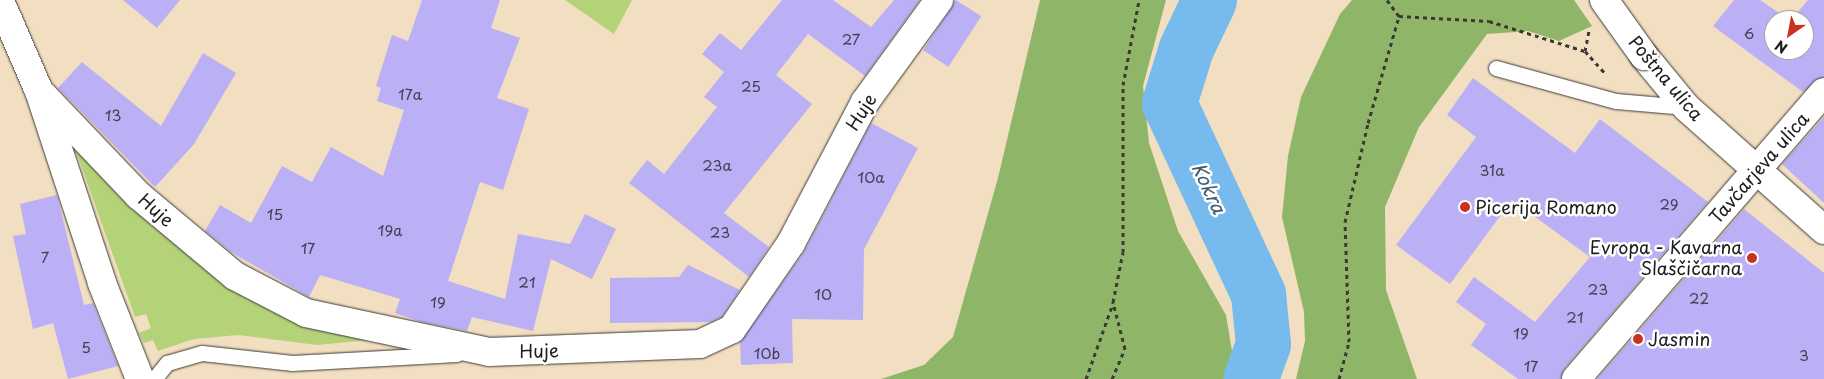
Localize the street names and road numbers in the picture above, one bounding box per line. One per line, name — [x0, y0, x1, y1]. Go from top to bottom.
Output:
street label: Poštna ulica — [1624, 31, 1708, 125]
street label: Huje — [841, 90, 881, 134]
street label: Tavčarjeva ulica — [1705, 108, 1813, 228]
street label: Huje — [134, 189, 178, 231]
street label: Huje — [519, 340, 559, 362]

